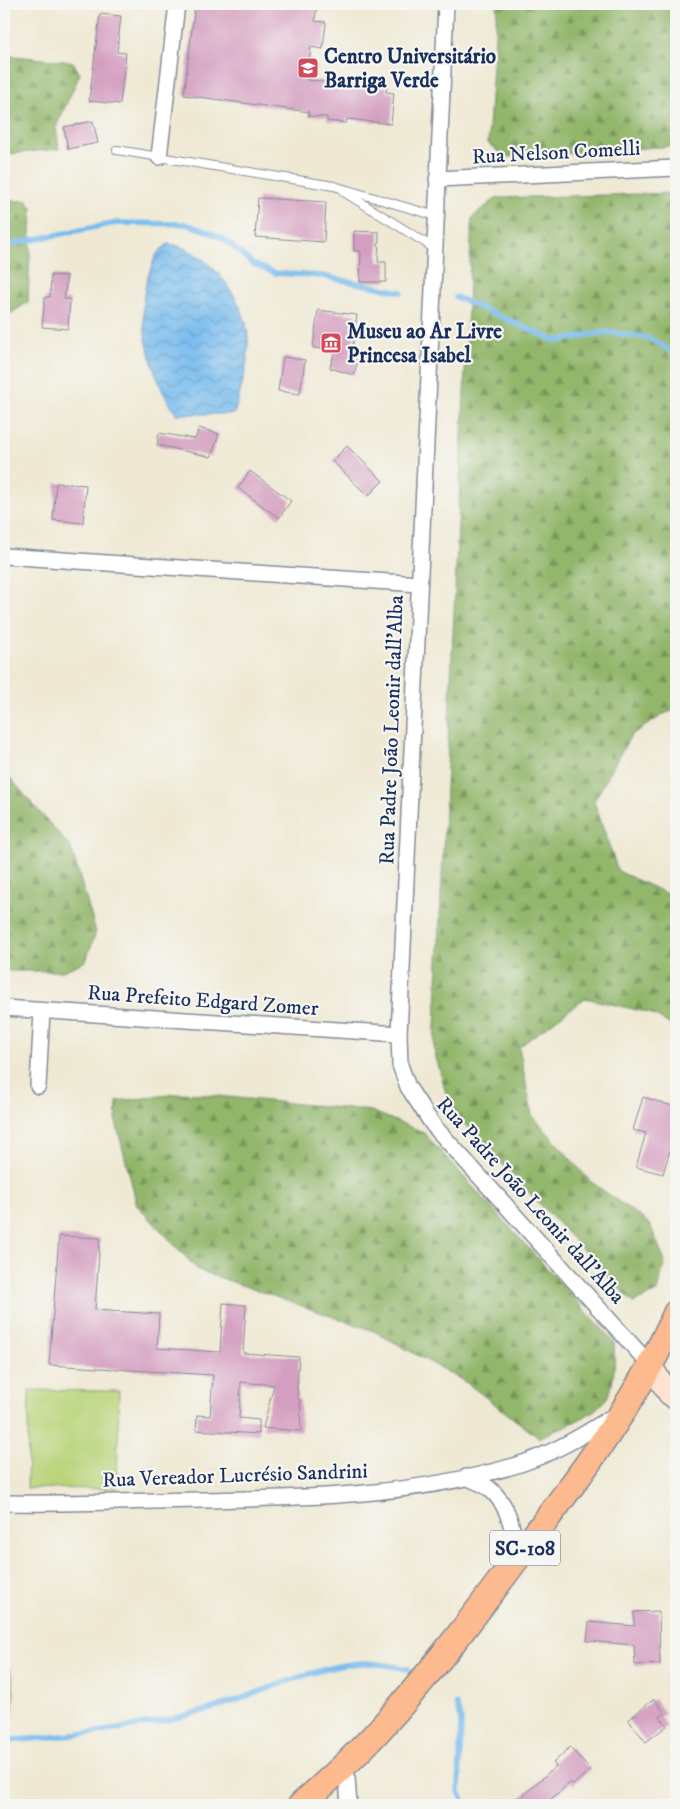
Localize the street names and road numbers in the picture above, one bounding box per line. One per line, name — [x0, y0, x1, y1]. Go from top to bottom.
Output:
street label: Rua Nelson Comelli — [471, 136, 641, 170]
street label: Rua Padre João Leonir dall'Alba — [374, 595, 410, 865]
street label: Rua Prefeito Edgard Zomer — [87, 980, 319, 1022]
street label: Rua Padre João Leonir dall'Alba — [430, 1092, 630, 1310]
street label: Rua Vereador Lucrésio Sandrini — [102, 1458, 368, 1494]
road number: SC-108 — [490, 1530, 560, 1566]

